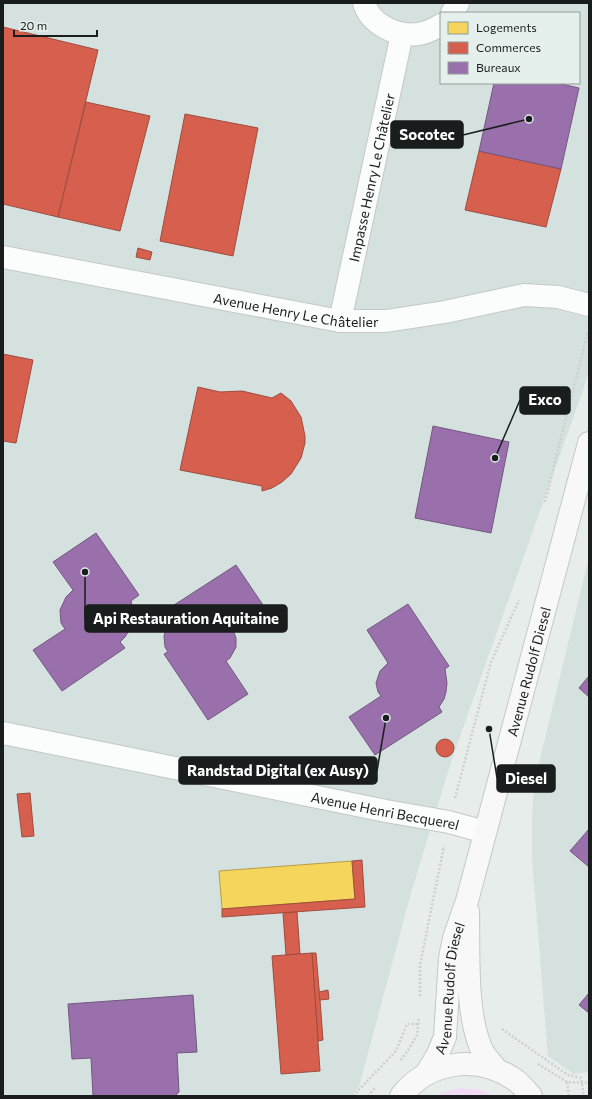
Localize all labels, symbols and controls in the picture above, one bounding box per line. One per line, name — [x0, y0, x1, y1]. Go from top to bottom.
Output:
scale bar — [14, 12, 97, 38]
legend — [440, 12, 580, 84]
text: 20 m — [20, 18, 47, 32]
text: Logements — [476, 20, 537, 34]
text: Commerces — [476, 40, 541, 54]
text: Bureaux — [476, 60, 521, 74]
street label: Impasse Henry Le Châtelier — [345, 91, 398, 263]
callout: Socotec — [391, 121, 463, 148]
text: Socotec — [399, 125, 455, 143]
street label: Avenue Henry Le Châtelier — [212, 289, 379, 330]
callout: Exco — [520, 387, 570, 414]
text: Exco — [528, 390, 562, 408]
callout: Api Restauration Aquitaine — [85, 605, 287, 632]
street label: Avenue Rudolf Diesel — [503, 605, 554, 738]
text: Api Restauration Aquitaine — [93, 609, 279, 627]
callout: Randstad Digital (ex Ausy) — [179, 757, 377, 784]
text: Randstad Digital (ex Ausy) — [187, 761, 369, 779]
callout: Diesel — [497, 765, 555, 792]
text: Diesel — [505, 769, 547, 787]
street label: Avenue Henri Becquerel — [310, 788, 461, 833]
street label: Avenue Rudolf Diesel — [430, 920, 467, 1056]

